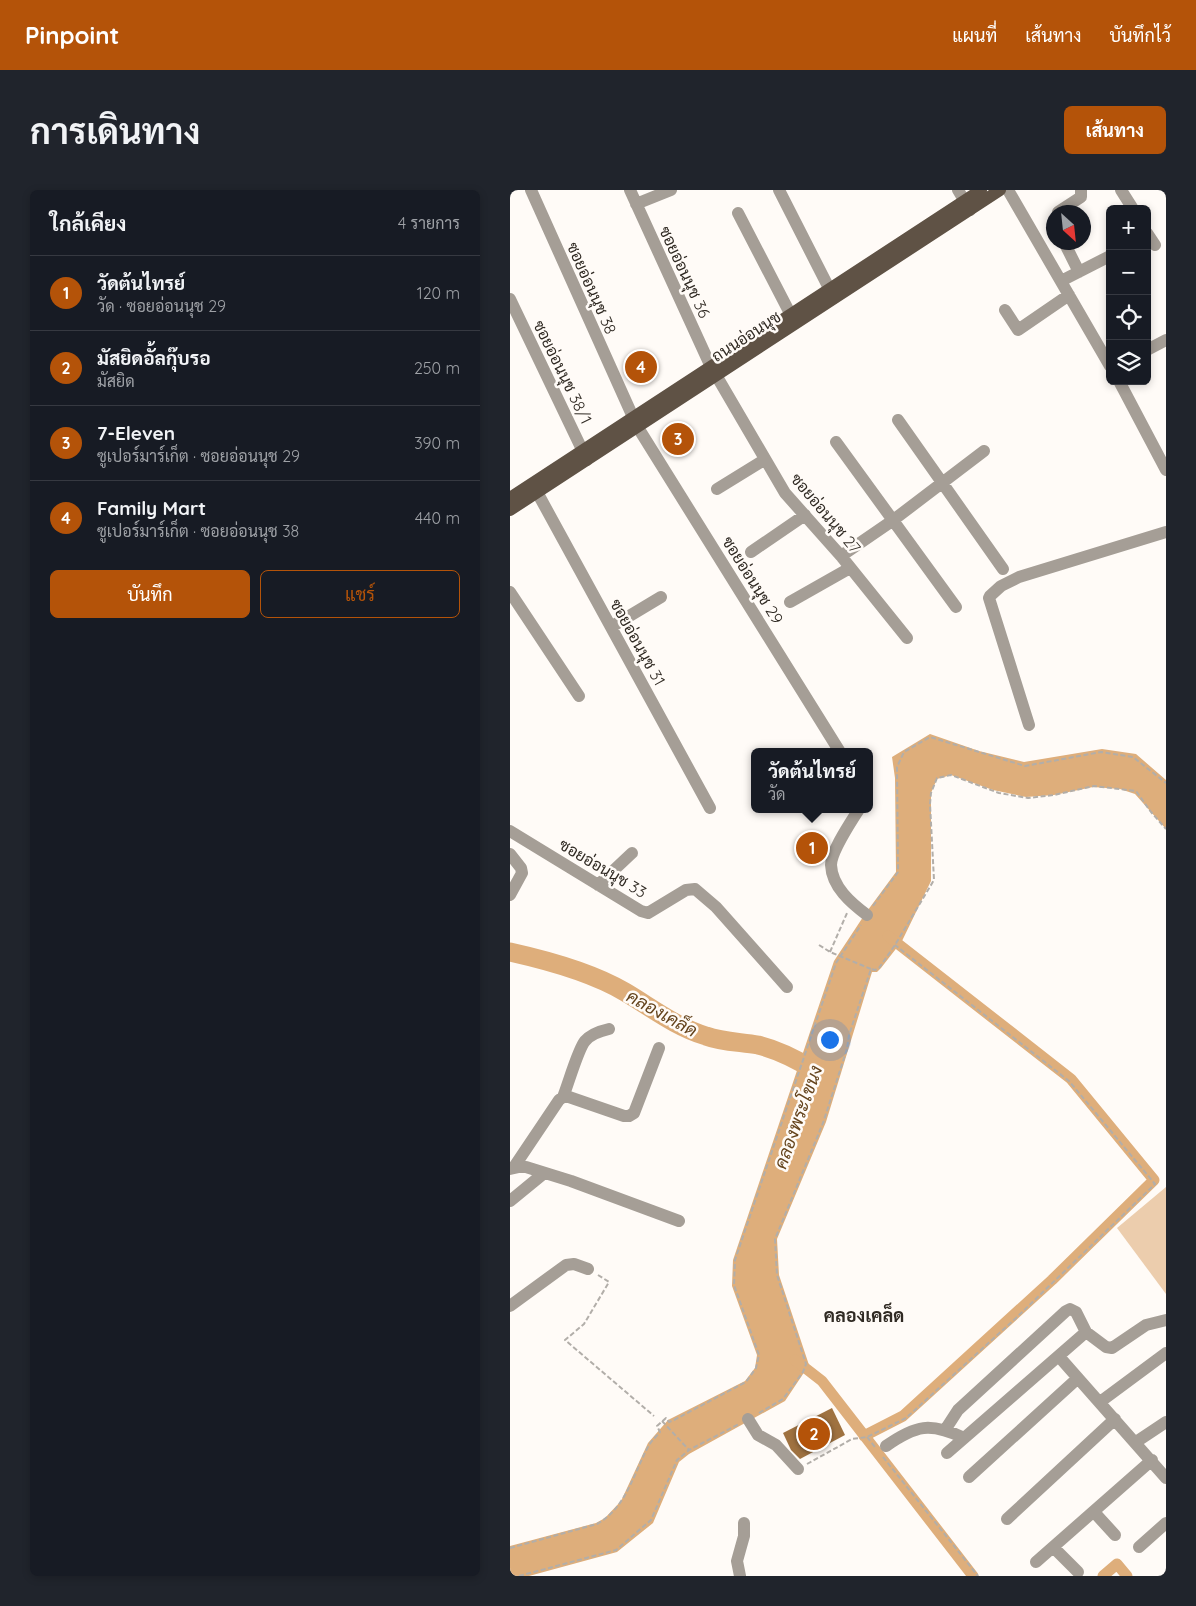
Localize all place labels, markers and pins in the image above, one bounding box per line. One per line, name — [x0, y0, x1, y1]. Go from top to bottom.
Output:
pin: 4 — [625, 348, 657, 386]
pin: 3 — [662, 420, 694, 458]
pin: 1 — [796, 829, 828, 867]
pin: 2 — [798, 1415, 830, 1453]

